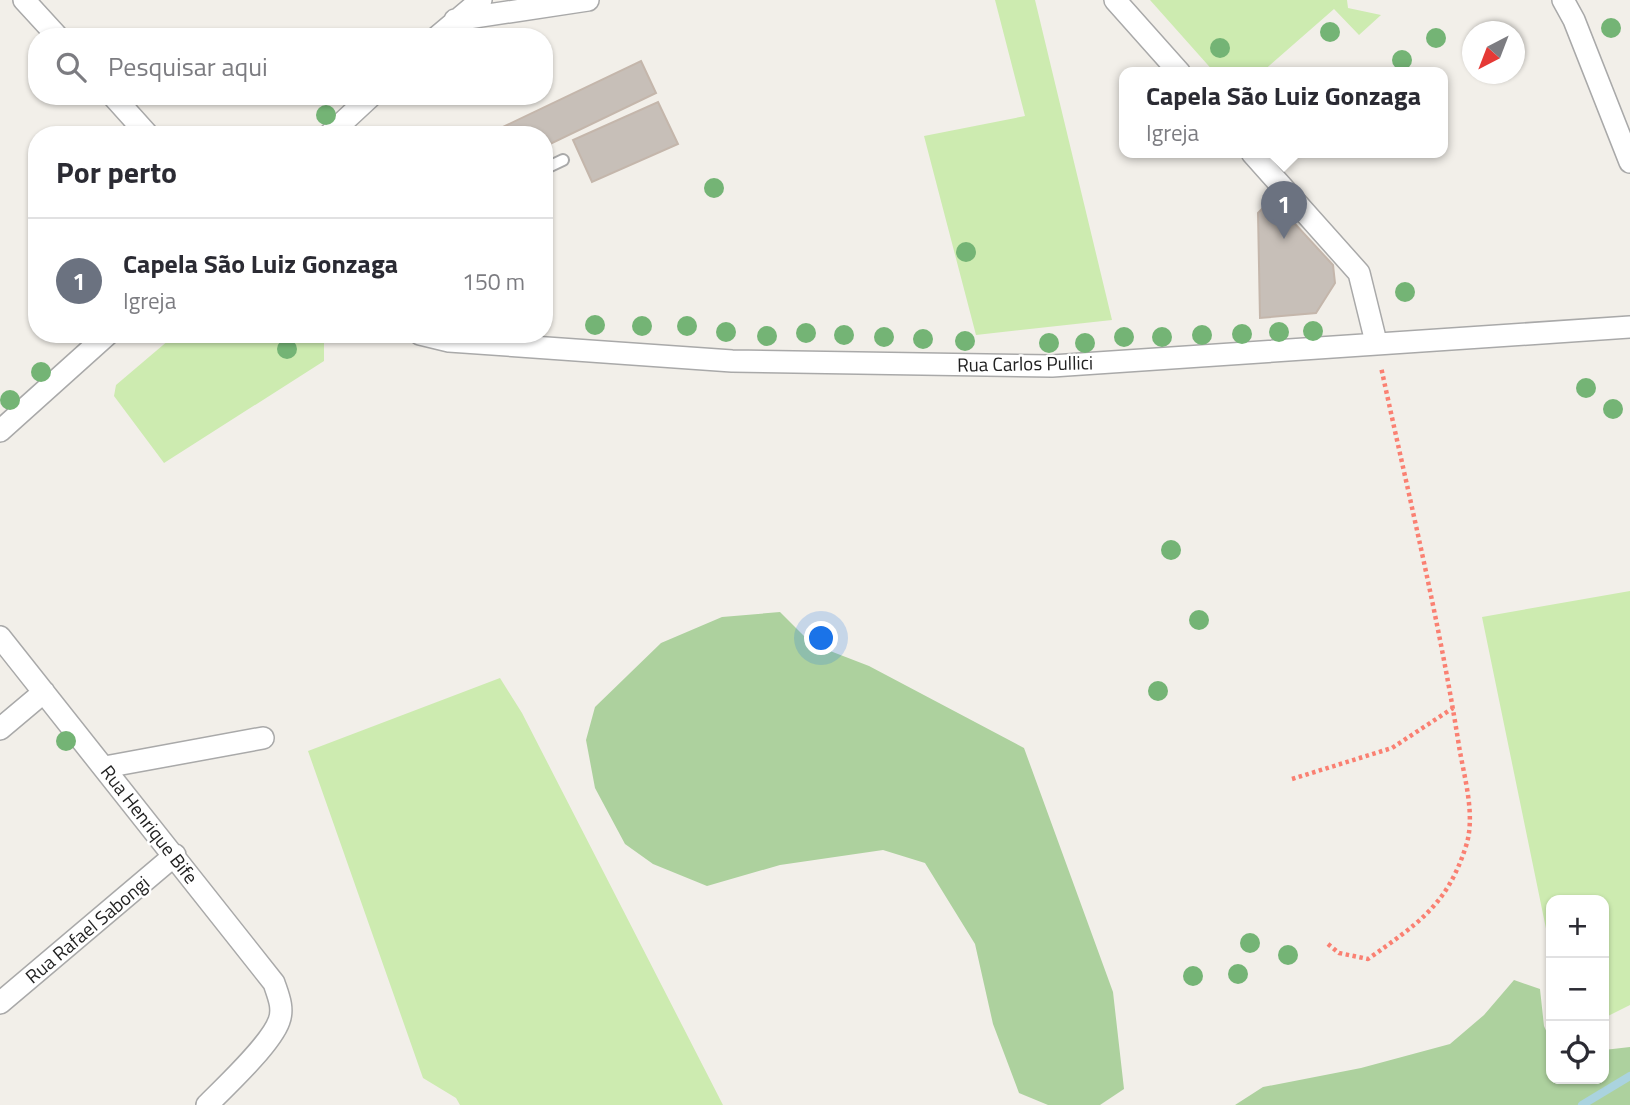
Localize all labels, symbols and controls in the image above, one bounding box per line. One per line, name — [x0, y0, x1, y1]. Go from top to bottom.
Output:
north arrow — [1462, 21, 1525, 84]
search box — [28, 28, 553, 105]
text: Pesquisar aqui — [108, 47, 268, 86]
icon: search — [52, 48, 90, 86]
popup — [1119, 67, 1448, 158]
text: Capela São Luiz Gonzaga — [1146, 76, 1421, 115]
text: Igreja — [1146, 115, 1199, 150]
text: Por perto — [56, 149, 177, 195]
pin: 1 — [1261, 181, 1307, 239]
text: Capela São Luiz Gonzaga — [123, 244, 398, 283]
text: 1 — [73, 264, 85, 299]
text: 150 m — [462, 264, 525, 299]
text: Igreja — [123, 283, 176, 318]
street label: Rua Carlos Pullici — [957, 347, 1093, 379]
your location — [804, 621, 838, 655]
street label: Rua Henrique Bife — [94, 758, 206, 890]
street label: Rua Rafael Sabongi — [18, 868, 156, 990]
map controls — [1546, 895, 1609, 1084]
button: + — [1546, 895, 1609, 958]
button: − — [1546, 958, 1609, 1021]
button: locate — [1546, 1021, 1609, 1084]

